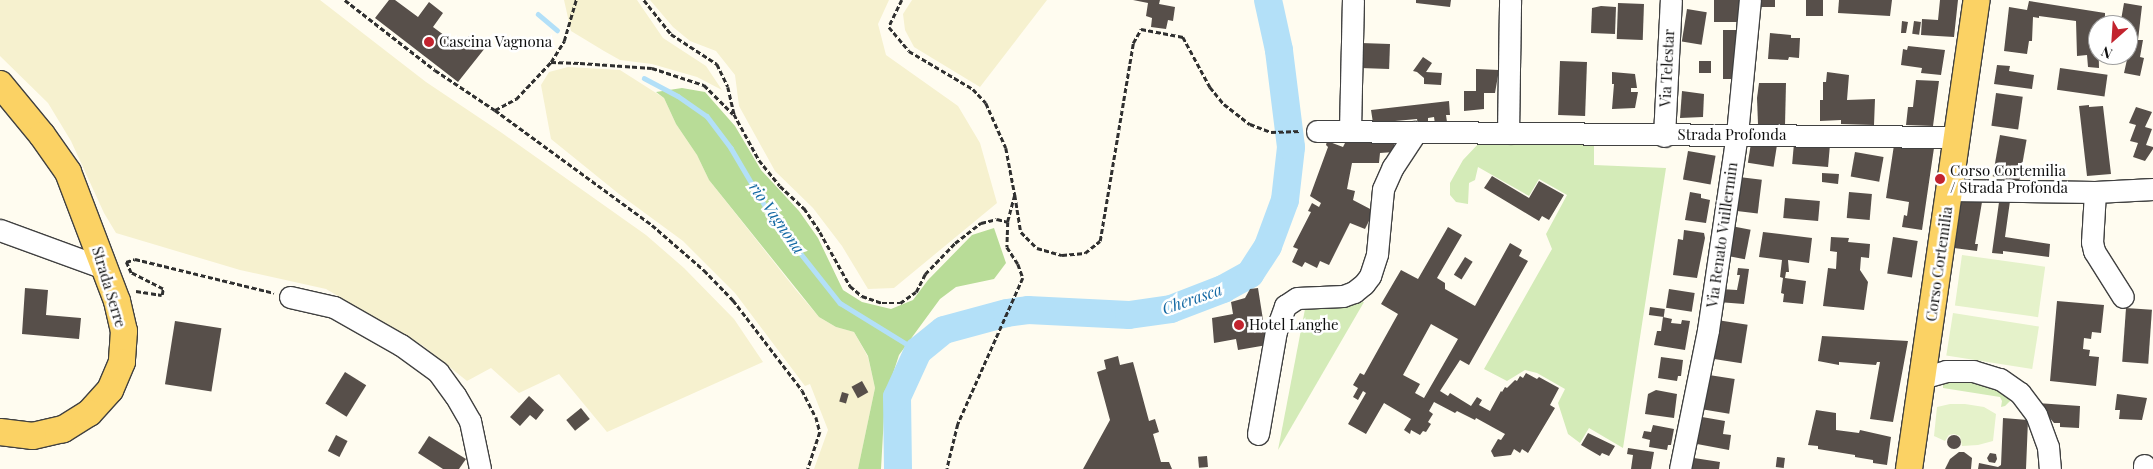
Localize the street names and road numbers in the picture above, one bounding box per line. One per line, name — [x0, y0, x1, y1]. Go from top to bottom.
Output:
street label: Via Telestar — [1656, 28, 1678, 108]
street label: Strada Profonda — [1678, 126, 1786, 144]
street label: Via Renato Vuillermin — [1703, 161, 1741, 309]
street label: Corso Cortemilia — [1922, 205, 1956, 323]
street label: Strada Serre — [88, 244, 130, 330]

